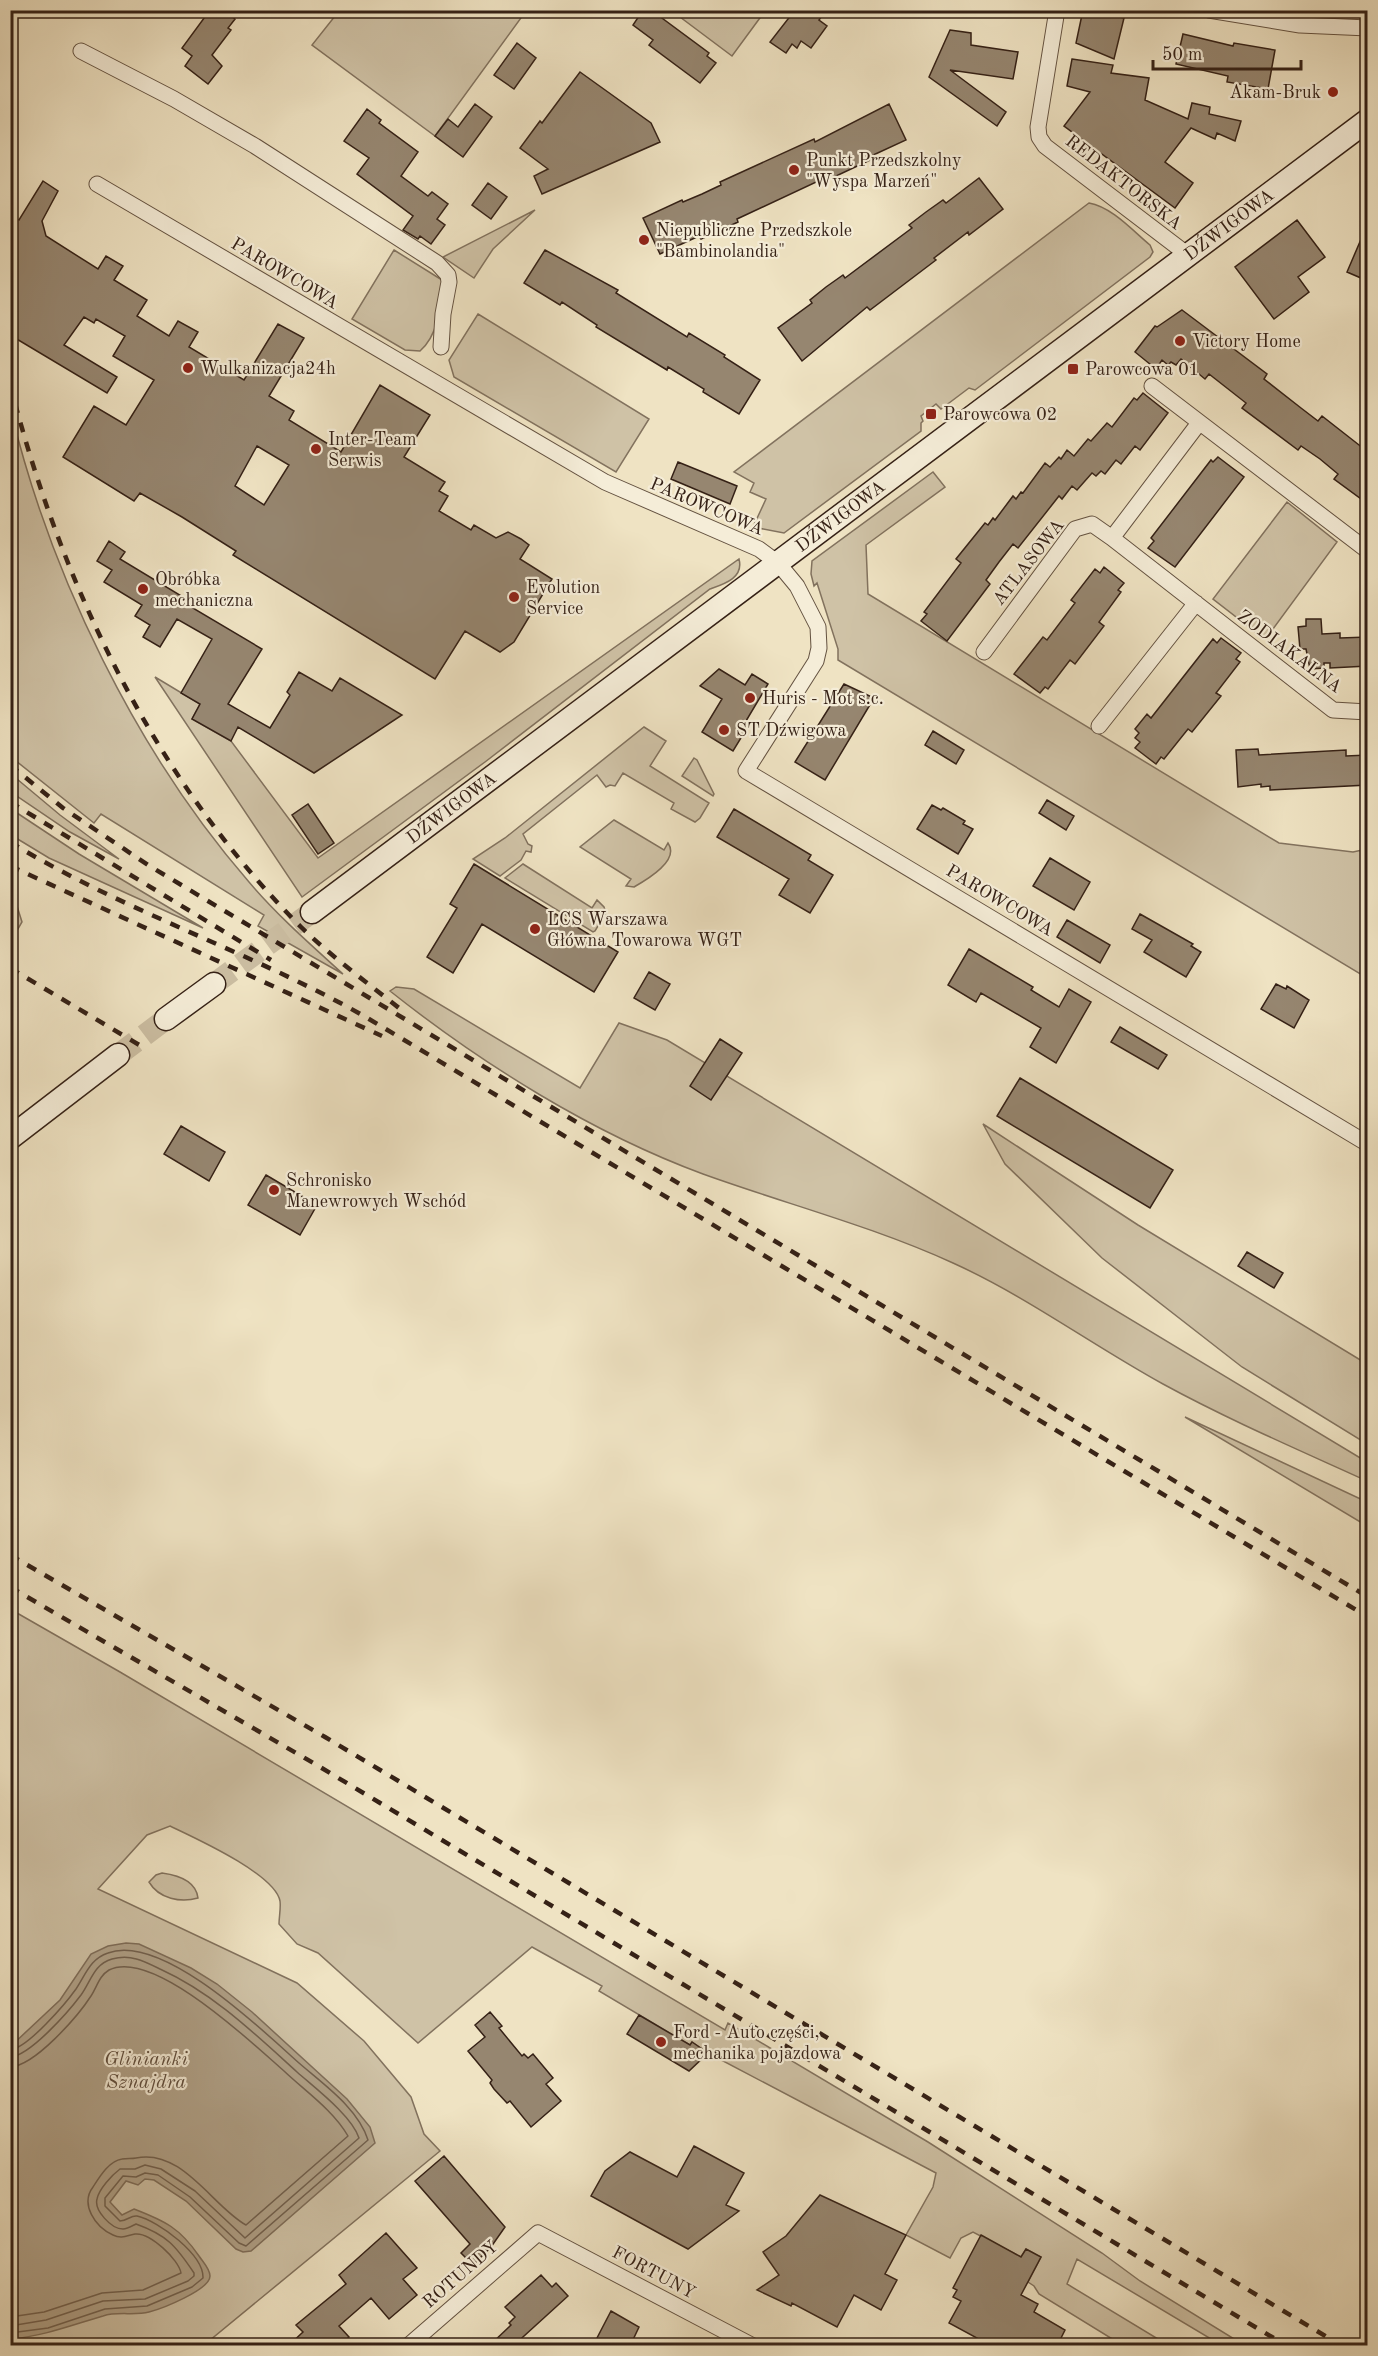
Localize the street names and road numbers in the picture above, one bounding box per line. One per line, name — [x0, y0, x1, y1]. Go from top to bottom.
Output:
street label: REDAKTORSKA — [1062, 132, 1185, 234]
street label: DŹWIGOWA — [1181, 186, 1278, 264]
street label: PAROWCOWA — [228, 235, 341, 313]
street label: PAROWCOWA — [647, 475, 766, 539]
street label: DŹWIGOWA — [793, 477, 889, 556]
street label: ATLASOWA — [990, 516, 1068, 609]
street label: ZODIAKALNA — [1234, 607, 1345, 697]
street label: DŹWIGOWA — [404, 769, 500, 848]
street label: PAROWCOWA — [943, 862, 1056, 940]
street label: ROTUNDY — [420, 2238, 501, 2312]
street label: FORTUNY — [609, 2243, 698, 2302]

